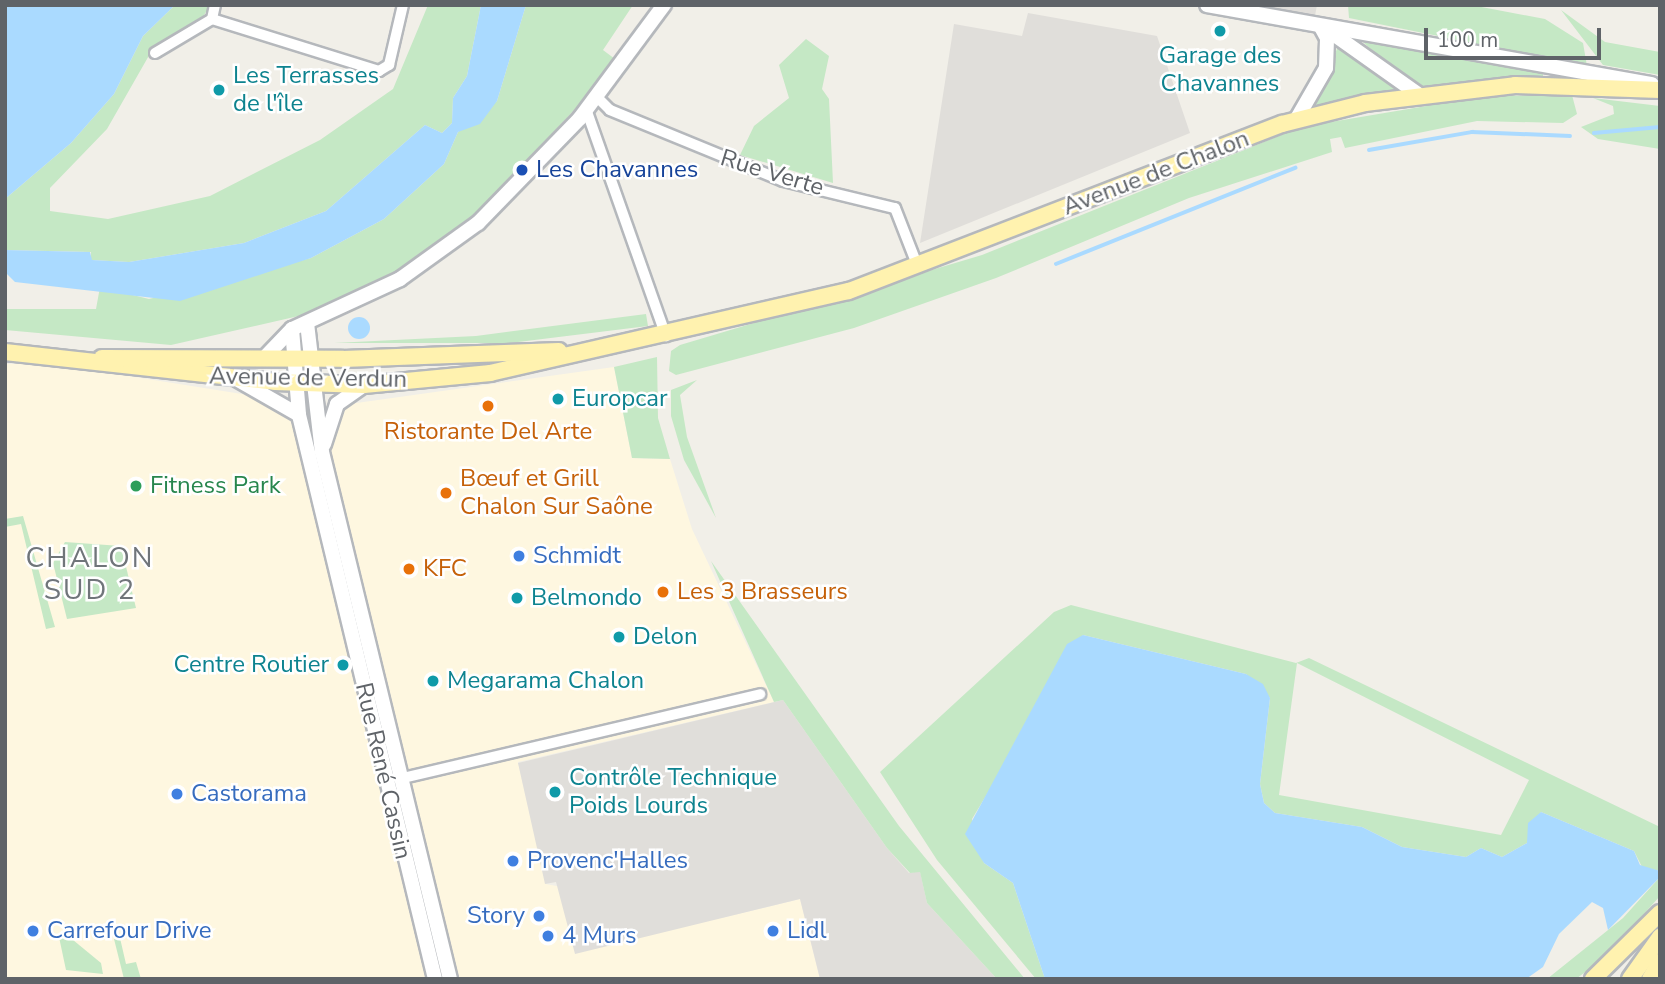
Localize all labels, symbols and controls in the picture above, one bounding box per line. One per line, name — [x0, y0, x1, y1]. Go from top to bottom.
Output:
scale bar — [1427, 14, 1604, 58]
marker: Garage des Chavannes — [1212, 23, 1228, 39]
text: 100 m — [1437, 26, 1498, 54]
place label: Garage des Chavannes — [1159, 42, 1281, 98]
place label: Les Terrasses de l'île — [233, 62, 379, 118]
marker: Les Terrasses de l'île — [211, 82, 227, 98]
street label: Avenue de Chalon — [1059, 124, 1253, 222]
street label: Rue Verte — [717, 144, 827, 202]
place label: Les Chavannes — [536, 156, 698, 184]
marker: Les Chavannes — [514, 162, 530, 178]
street label: Avenue de Verdun — [209, 362, 407, 394]
place label: Europcar — [572, 385, 668, 413]
marker: Europcar — [550, 391, 566, 407]
marker: Ristorante Del Arte — [480, 398, 496, 414]
place label: Ristorante Del Arte — [384, 418, 592, 446]
place label: Bœuf et Grill Chalon Sur Saône — [460, 465, 653, 521]
place label: Fitness Park — [150, 472, 281, 500]
marker: Fitness Park — [128, 478, 144, 494]
marker: Bœuf et Grill Chalon Sur Saône — [438, 485, 454, 501]
district label: CHALON SUD 2 — [26, 541, 154, 607]
place label: Schmidt — [533, 542, 621, 570]
marker: Schmidt — [511, 548, 527, 564]
place label: KFC — [423, 555, 467, 583]
marker: KFC — [401, 561, 417, 577]
place label: Les 3 Brasseurs — [677, 578, 848, 606]
place label: Belmondo — [531, 584, 642, 612]
marker: Les 3 Brasseurs — [655, 584, 671, 600]
marker: Belmondo — [509, 590, 525, 606]
place label: Delon — [633, 623, 698, 651]
marker: Delon — [611, 629, 627, 645]
place label: Centre Routier — [174, 651, 329, 679]
marker: Centre Routier — [335, 657, 351, 673]
place label: Megarama Chalon — [447, 667, 644, 695]
marker: Megarama Chalon — [425, 673, 441, 689]
street label: Rue René Cassin — [349, 680, 417, 862]
place label: Contrôle Technique Poids Lourds — [569, 764, 777, 820]
place label: Castorama — [191, 780, 307, 808]
marker: Contrôle Technique Poids Lourds — [547, 784, 563, 800]
marker: Castorama — [169, 786, 185, 802]
place label: Provenc'Halles — [527, 847, 688, 875]
marker: Provenc'Halles — [505, 853, 521, 869]
place label: Story — [467, 902, 525, 930]
marker: Story — [531, 908, 547, 924]
place label: Carrefour Drive — [47, 917, 211, 945]
place label: Lidl — [787, 917, 827, 945]
place label: 4 Murs — [562, 922, 637, 950]
marker: Carrefour Drive — [25, 923, 41, 939]
marker: Lidl — [765, 923, 781, 939]
marker: 4 Murs — [540, 928, 556, 944]

